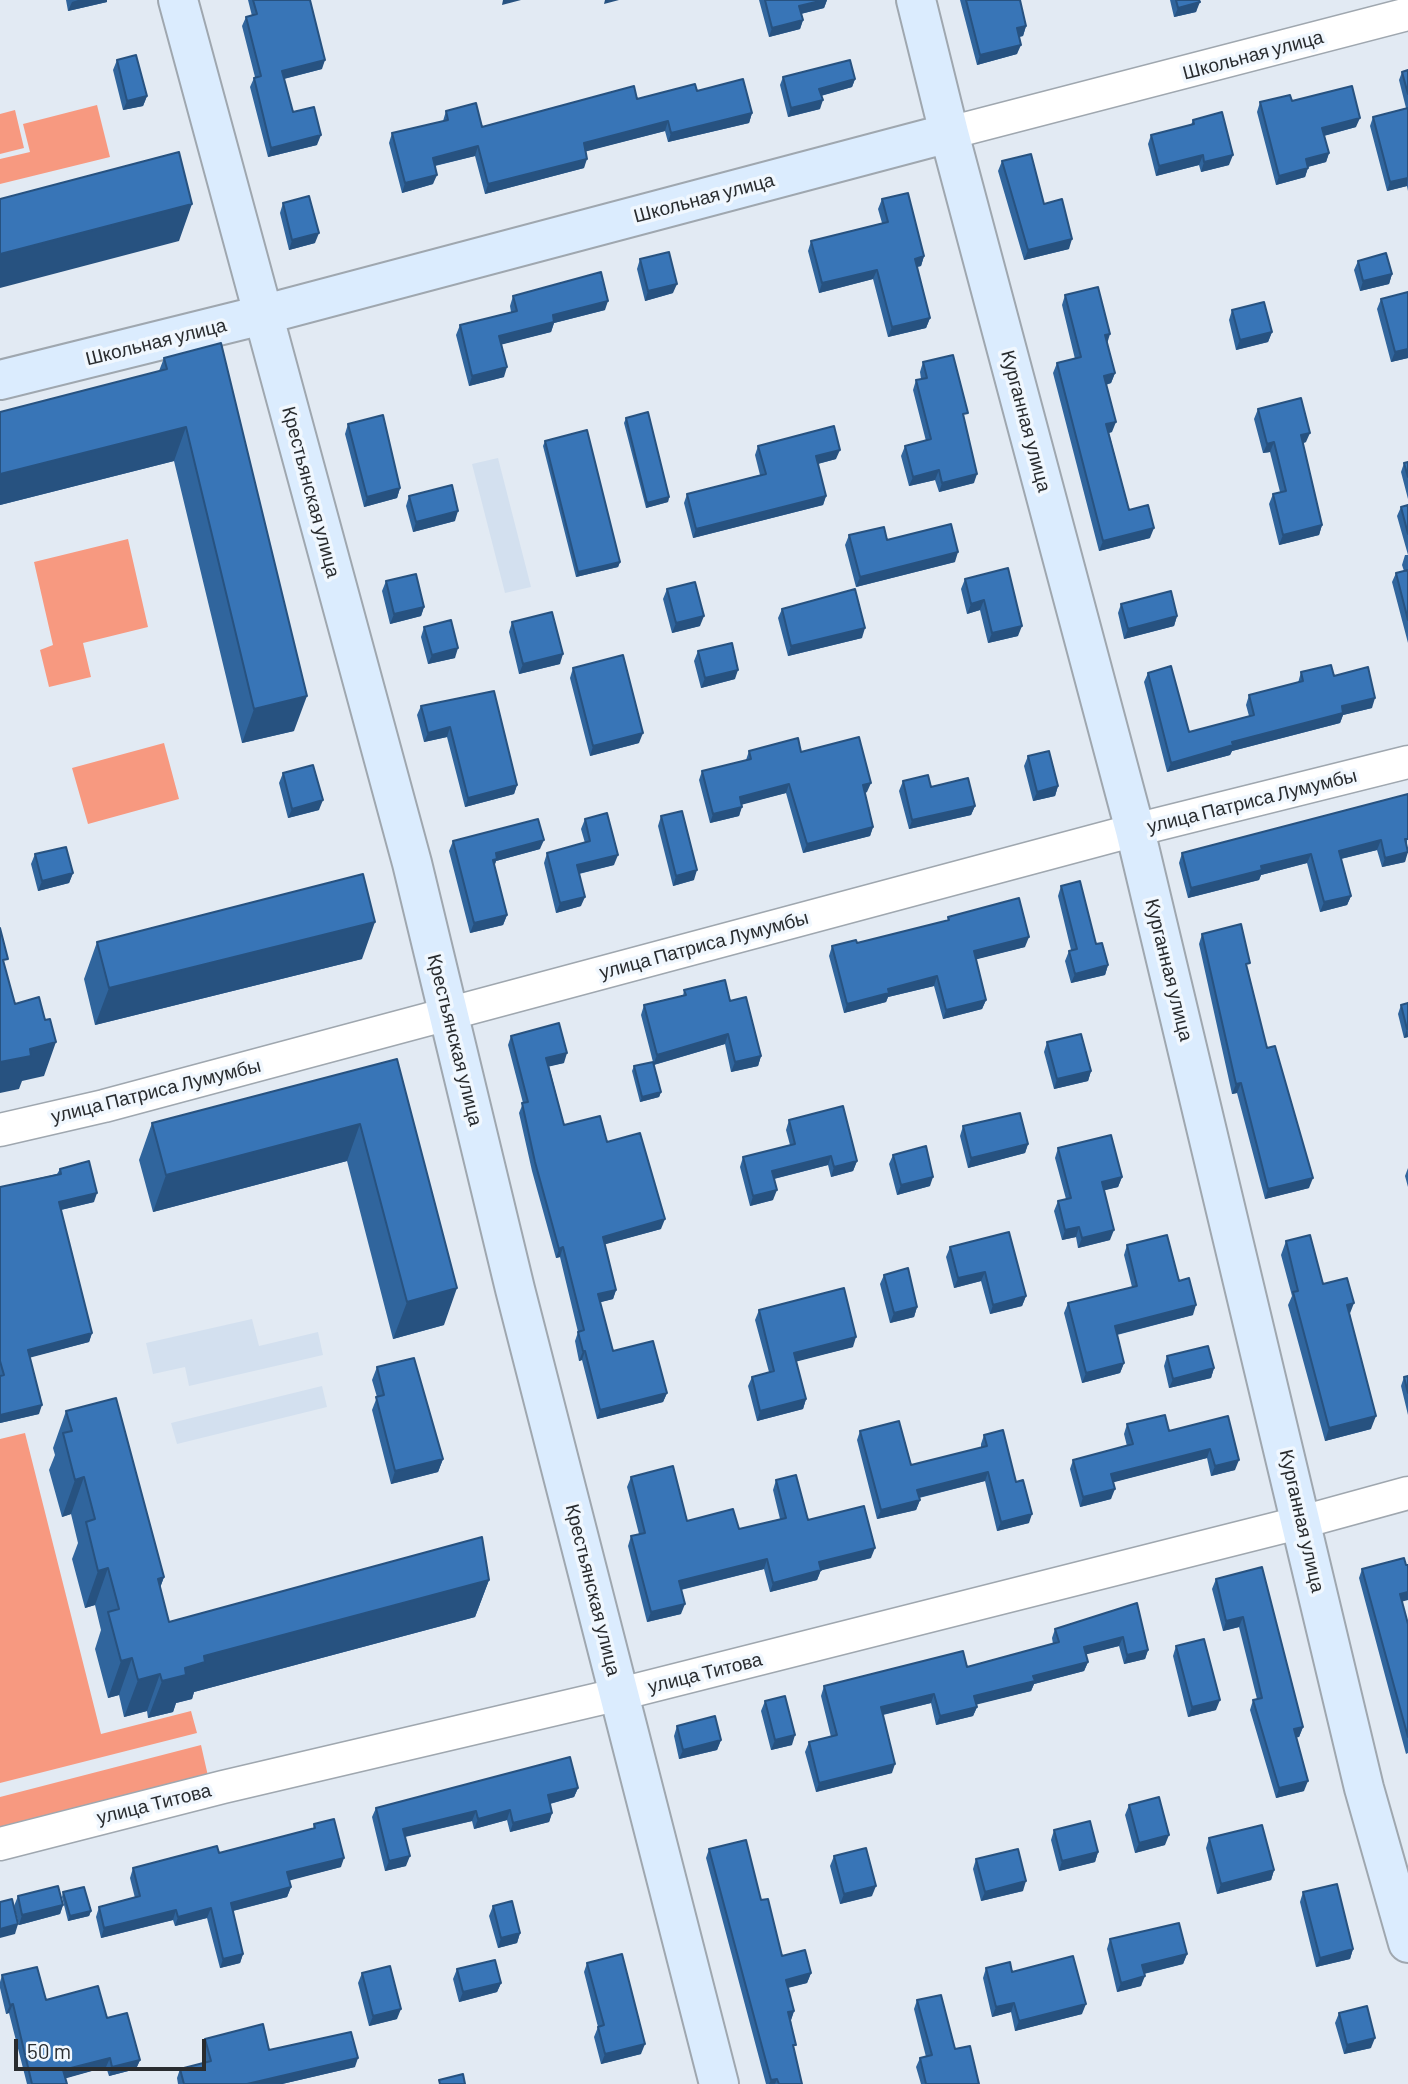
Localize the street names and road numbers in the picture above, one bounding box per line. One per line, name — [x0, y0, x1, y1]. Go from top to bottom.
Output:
street label: Школьная улица — [1180, 25, 1326, 85]
street label: Школьная улица — [631, 168, 777, 228]
street label: Школьная улица — [83, 313, 229, 371]
street label: Курганная улица — [996, 348, 1056, 494]
street label: Крестьянская улица — [277, 404, 345, 580]
street label: улица Патриса Лумумбы — [1145, 764, 1359, 838]
street label: Курганная улица — [1140, 896, 1198, 1044]
street label: улица Патриса Лумумбы — [597, 906, 811, 984]
street label: Крестьянская улица — [423, 952, 487, 1128]
street label: улица Патриса Лумумбы — [49, 1054, 263, 1128]
street label: Курганная улица — [1274, 1447, 1330, 1595]
street label: Крестьянская улица — [561, 1502, 625, 1678]
street label: улица Титова — [646, 1648, 764, 1698]
street label: улица Титова — [95, 1779, 213, 1829]

